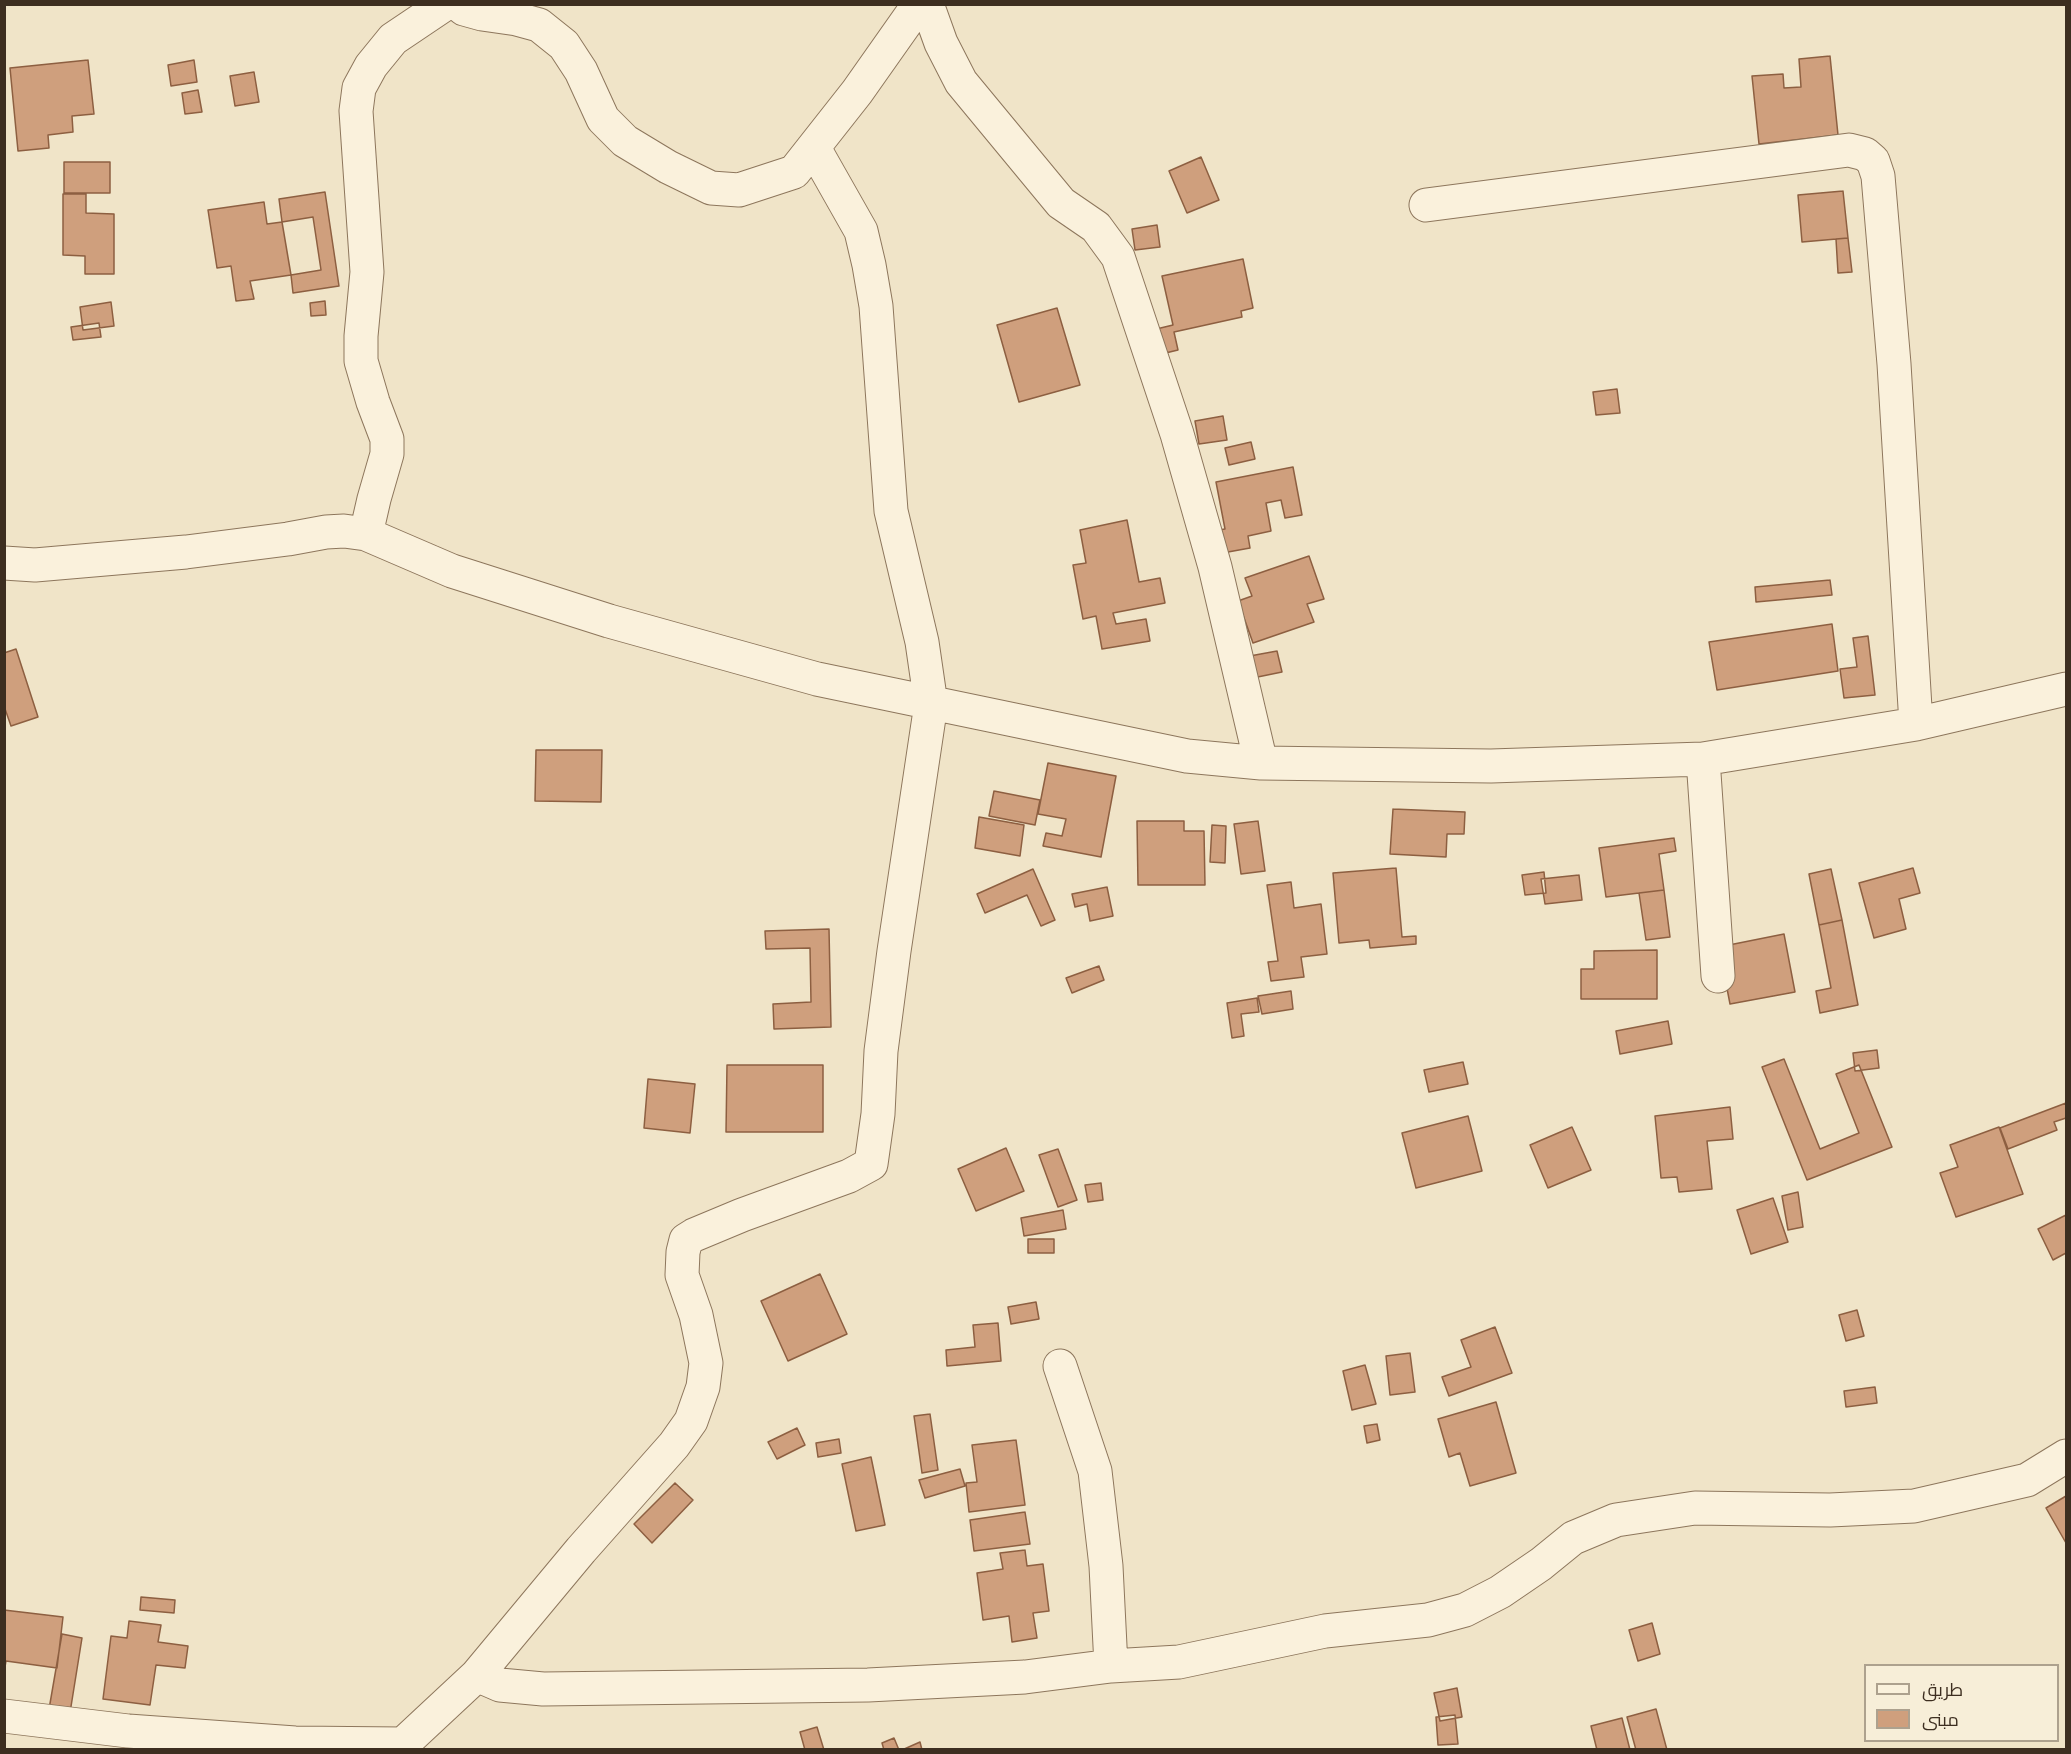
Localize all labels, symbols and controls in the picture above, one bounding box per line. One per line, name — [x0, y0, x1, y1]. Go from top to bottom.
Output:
legend — [1864, 1664, 2059, 1742]
text: طريق — [1922, 1679, 1963, 1700]
text: مبنى — [1922, 1709, 1959, 1730]

